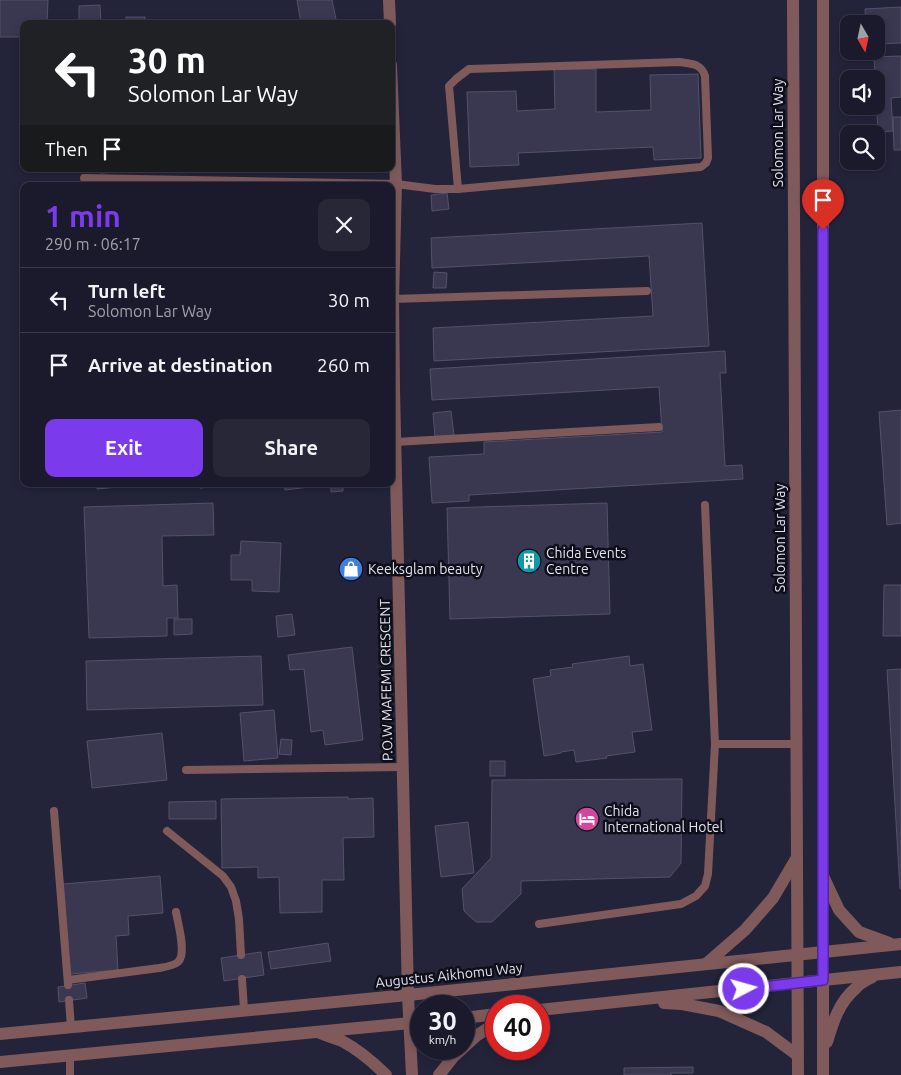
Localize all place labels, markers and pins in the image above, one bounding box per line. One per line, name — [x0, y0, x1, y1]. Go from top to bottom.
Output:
pin — [802, 179, 844, 230]
place label: Chida Events Centre — [546, 545, 626, 577]
building icon: Chida Events Centre — [516, 548, 542, 574]
shop icon: Keeksglam beauty — [338, 556, 364, 582]
place label: Keeksglam beauty — [368, 561, 483, 577]
place label: Chida International Hotel — [604, 803, 724, 835]
hotel icon: Chida International Hotel — [574, 806, 600, 832]

